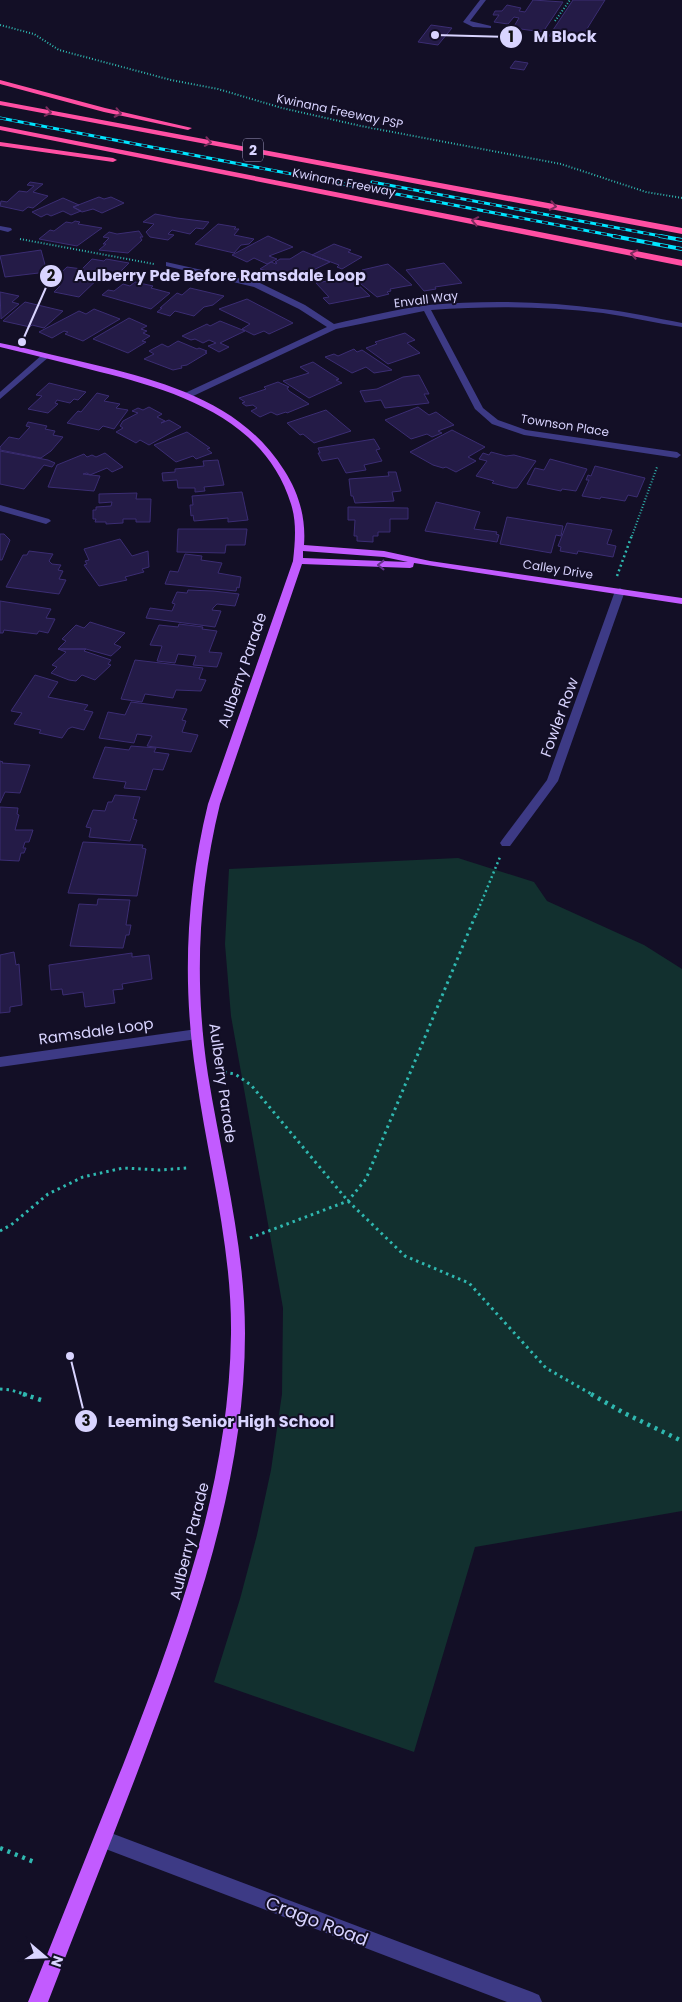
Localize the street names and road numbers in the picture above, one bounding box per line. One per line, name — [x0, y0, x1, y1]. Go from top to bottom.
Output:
street label: Kwinana Freeway PSP — [275, 89, 405, 133]
road number: 2 — [243, 138, 263, 162]
street label: Kwinana Freeway — [291, 164, 397, 200]
street label: Envall Way — [393, 287, 459, 311]
street label: Townson Place — [520, 410, 610, 440]
street label: Calley Drive — [522, 555, 594, 583]
street label: Aulberry Parade — [212, 610, 272, 730]
street label: Fowler Row — [535, 674, 583, 760]
street label: Ramsdale Loop — [37, 1013, 155, 1049]
street label: Aulberry Parade — [204, 1022, 242, 1144]
street label: Aulberry Parade — [164, 1480, 214, 1602]
street label: Crago Road — [262, 1890, 372, 1952]

